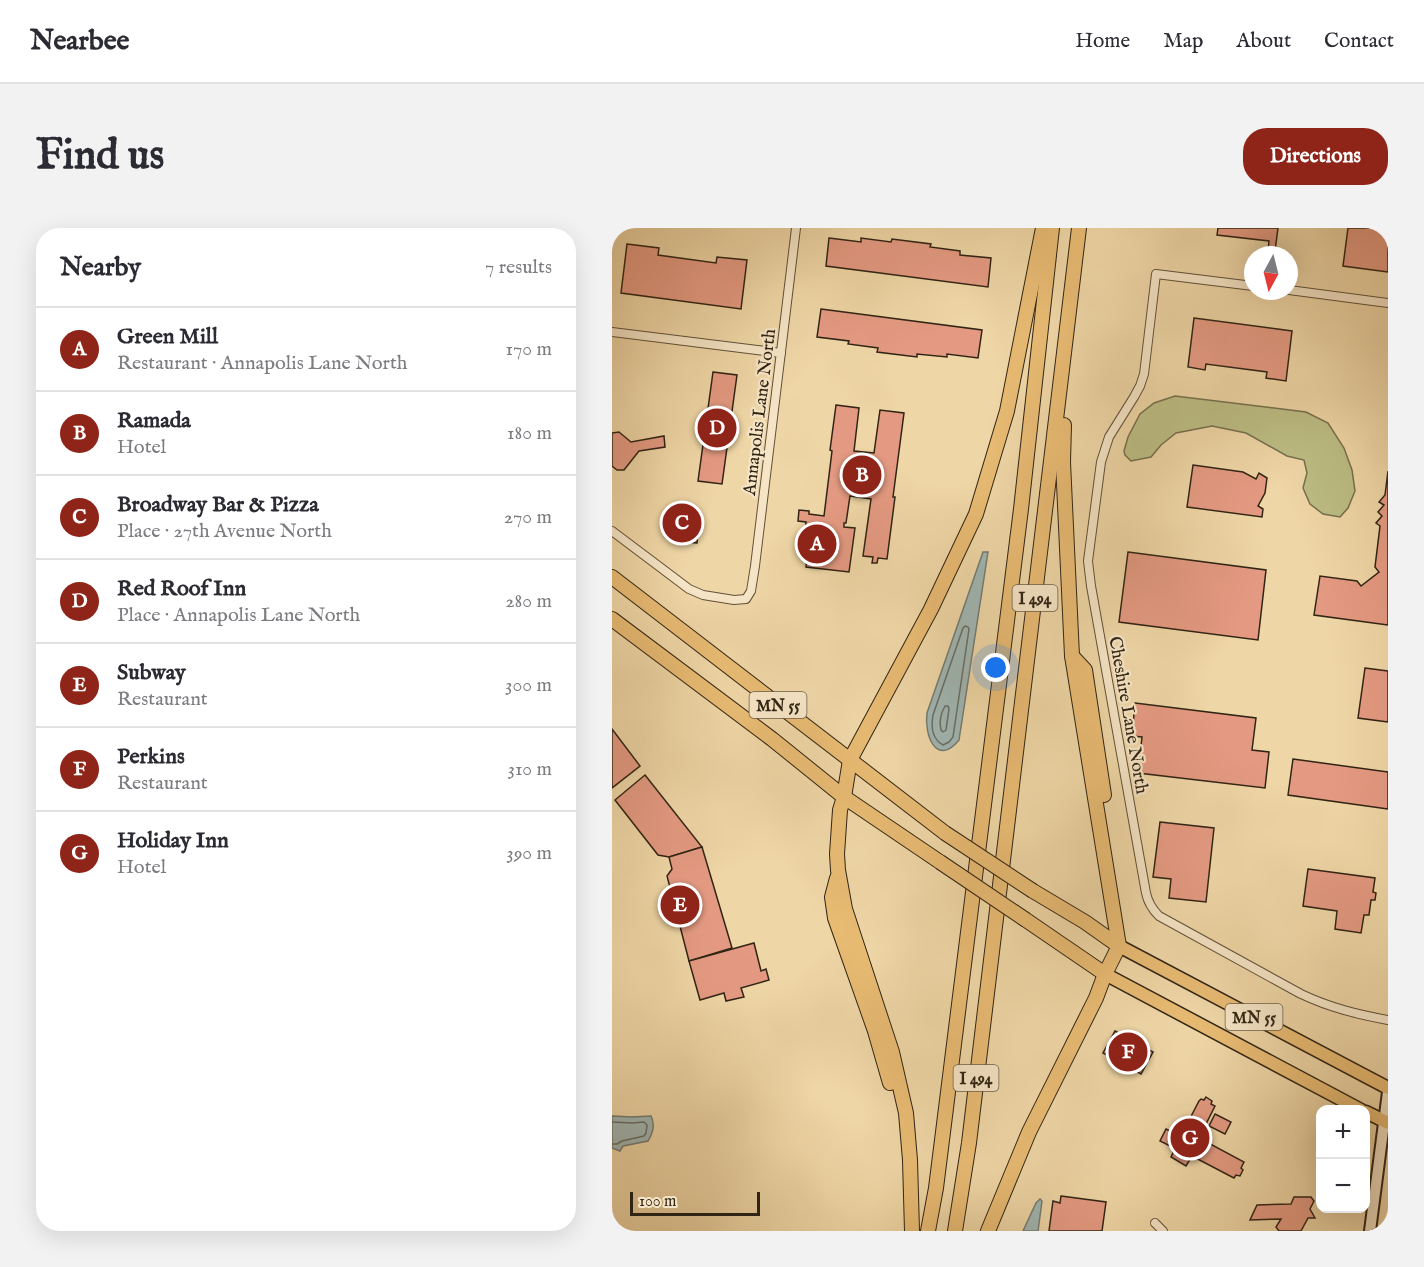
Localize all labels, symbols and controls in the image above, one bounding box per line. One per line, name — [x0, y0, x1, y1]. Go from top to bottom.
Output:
text: Nearbee — [30, 24, 129, 59]
text: Home — [1075, 28, 1130, 55]
text: Map — [1163, 28, 1203, 55]
text: About — [1236, 28, 1291, 55]
text: Contact — [1324, 28, 1394, 55]
button: Directions — [1243, 128, 1388, 185]
text: Find us — [36, 130, 164, 183]
north arrow — [1244, 246, 1298, 300]
text: Nearby — [60, 251, 141, 284]
text: 7 results — [485, 255, 552, 280]
text: Green Mill — [117, 323, 218, 351]
street label: Annapolis Lane North — [739, 327, 782, 498]
text: A — [73, 337, 86, 362]
text: 170 m — [506, 337, 552, 362]
text: Restaurant · Annapolis Lane North — [117, 351, 407, 376]
pin: D — [698, 406, 736, 450]
text: Ramada — [117, 407, 191, 435]
text: B — [73, 421, 86, 446]
text: 180 m — [507, 421, 552, 446]
text: Hotel — [117, 435, 166, 460]
pin: B — [842, 452, 882, 498]
text: Broadway Bar & Pizza — [117, 491, 319, 519]
pin: C — [662, 500, 702, 546]
text: C — [72, 505, 87, 530]
text: 270 m — [504, 505, 552, 530]
text: Place · 27th Avenue North — [117, 519, 332, 544]
pin: A — [798, 522, 836, 566]
text: Red Roof Inn — [117, 575, 246, 603]
road number: I 494 — [1012, 585, 1058, 611]
text: D — [71, 589, 88, 614]
text: 280 m — [505, 589, 552, 614]
text: Place · Annapolis Lane North — [117, 603, 360, 628]
street label: Cheshire Lane North — [1102, 635, 1153, 796]
your location — [981, 653, 1010, 682]
text: Subway — [117, 659, 186, 687]
text: E — [73, 673, 86, 698]
text: 300 m — [505, 673, 552, 698]
text: Restaurant — [117, 687, 208, 712]
road number: MN 55 — [750, 692, 807, 718]
text: Perkins — [117, 743, 185, 771]
text: F — [73, 757, 86, 782]
text: 310 m — [508, 757, 552, 782]
text: Restaurant — [117, 771, 208, 796]
text: Holiday Inn — [117, 827, 229, 855]
text: G — [72, 841, 87, 866]
text: 390 m — [506, 841, 552, 866]
text: Hotel — [117, 855, 166, 880]
pin: E — [660, 882, 700, 928]
road number: MN 55 — [1226, 1004, 1282, 1030]
pin: F — [1108, 1030, 1148, 1074]
road number: I 494 — [954, 1065, 998, 1091]
map controls — [1316, 1105, 1370, 1213]
button: + — [1316, 1105, 1370, 1159]
pin: G — [1170, 1116, 1210, 1160]
button: − — [1316, 1159, 1370, 1213]
scale bar — [630, 1189, 760, 1216]
text: 100 m — [639, 1192, 676, 1212]

